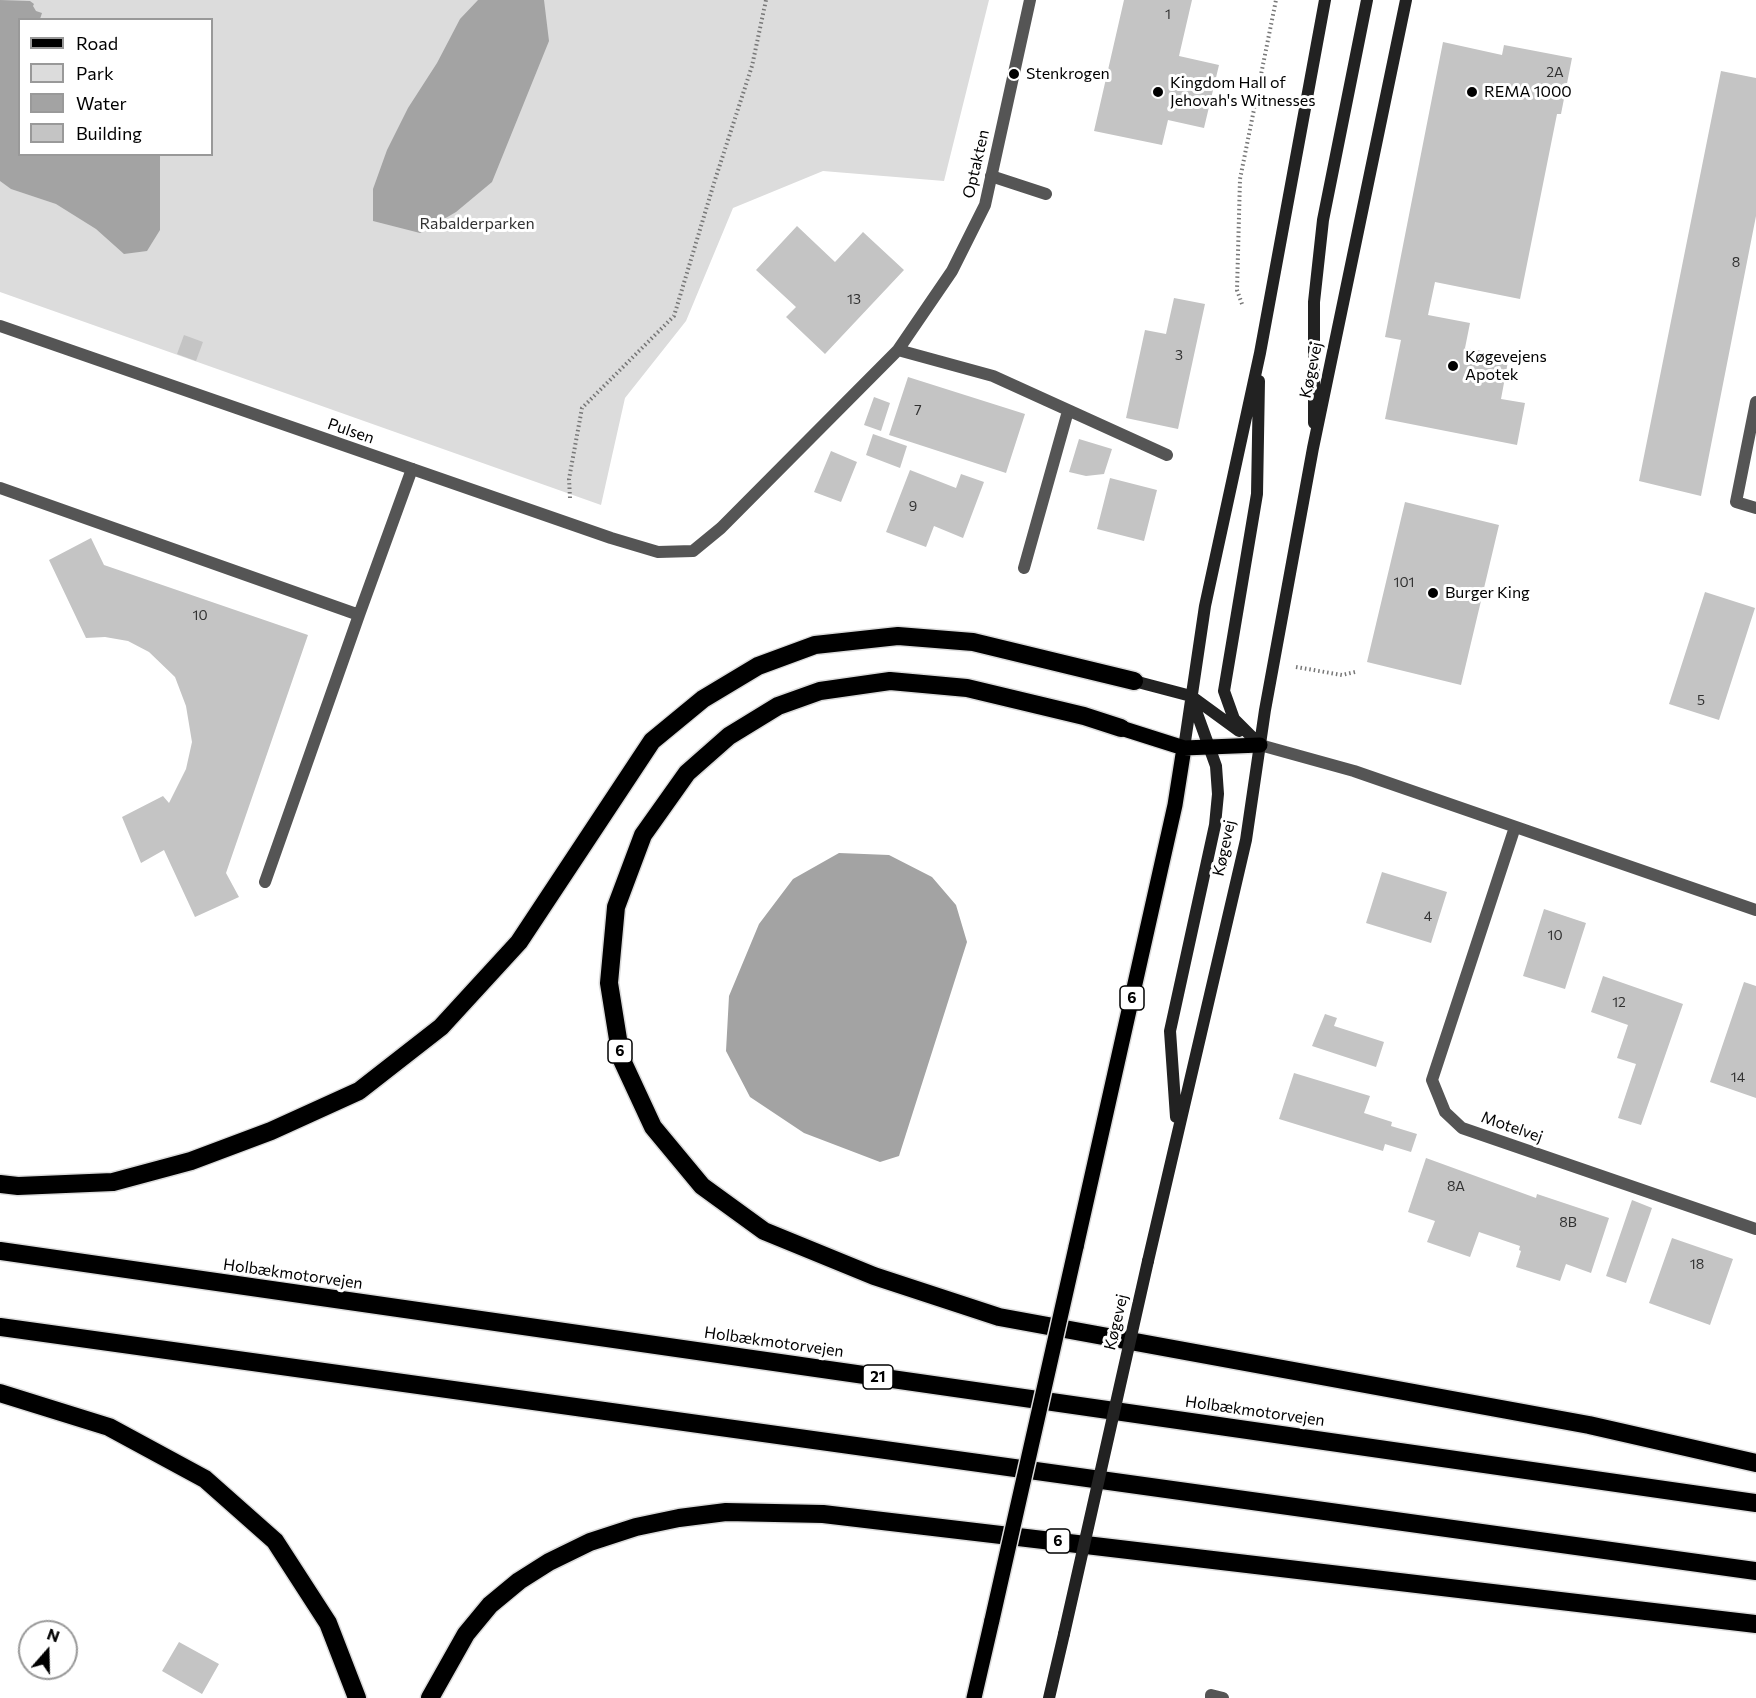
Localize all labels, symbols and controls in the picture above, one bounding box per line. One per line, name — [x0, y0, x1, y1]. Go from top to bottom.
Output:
house number: 1 — [1165, 6, 1171, 22]
legend — [18, 18, 213, 156]
text: Road — [76, 32, 118, 54]
text: Park — [76, 62, 114, 84]
place label: Stenkrogen — [1026, 64, 1110, 84]
house number: 2A — [1546, 64, 1564, 80]
marker: Stenkrogen — [1007, 67, 1021, 81]
place label: Kingdom Hall of Jehovah's Witnesses — [1170, 73, 1316, 111]
place label: REMA 1000 — [1484, 82, 1572, 102]
marker: Kingdom Hall of Jehovah's Witnesses — [1151, 85, 1165, 99]
marker: REMA 1000 — [1465, 85, 1479, 99]
text: Water — [76, 92, 127, 114]
text: Building — [76, 122, 142, 144]
street label: Optakten — [959, 128, 993, 200]
park label: Rabalderparken — [419, 214, 535, 234]
house number: 8 — [1732, 254, 1740, 270]
house number: 13 — [847, 291, 861, 307]
street label: Køgevej — [1296, 340, 1326, 400]
house number: 3 — [1175, 347, 1183, 363]
place label: Køgevejens Apotek — [1465, 347, 1547, 385]
marker: Køgevejens Apotek — [1446, 359, 1460, 373]
house number: 7 — [914, 402, 922, 418]
street label: Pulsen — [325, 414, 377, 448]
house number: 9 — [909, 498, 917, 514]
house number: 101 — [1393, 574, 1415, 590]
place label: Burger King — [1445, 583, 1530, 603]
marker: Burger King — [1426, 586, 1440, 600]
house number: 10 — [192, 607, 208, 623]
house number: 5 — [1697, 692, 1705, 708]
street label: Køgevej — [1209, 818, 1239, 878]
house number: 4 — [1424, 908, 1432, 924]
house number: 10 — [1547, 927, 1563, 943]
road number: 6 — [1120, 986, 1144, 1010]
house number: 12 — [1612, 994, 1626, 1010]
road number: 6 — [608, 1039, 632, 1063]
house number: 14 — [1731, 1069, 1745, 1085]
street label: Motelvej — [1479, 1107, 1545, 1147]
house number: 8A — [1447, 1178, 1465, 1194]
house number: 8B — [1559, 1214, 1577, 1230]
street label: Holbækmotorvejen — [222, 1255, 364, 1293]
house number: 18 — [1690, 1256, 1704, 1272]
street label: Køgevej — [1100, 1292, 1132, 1352]
street label: Holbækmotorvejen — [703, 1323, 845, 1361]
road number: 21 — [863, 1365, 893, 1389]
street label: Holbækmotorvejen — [1184, 1392, 1326, 1430]
road number: 6 — [1046, 1529, 1070, 1553]
north arrow — [18, 1620, 78, 1680]
text: N — [45, 1624, 63, 1645]

